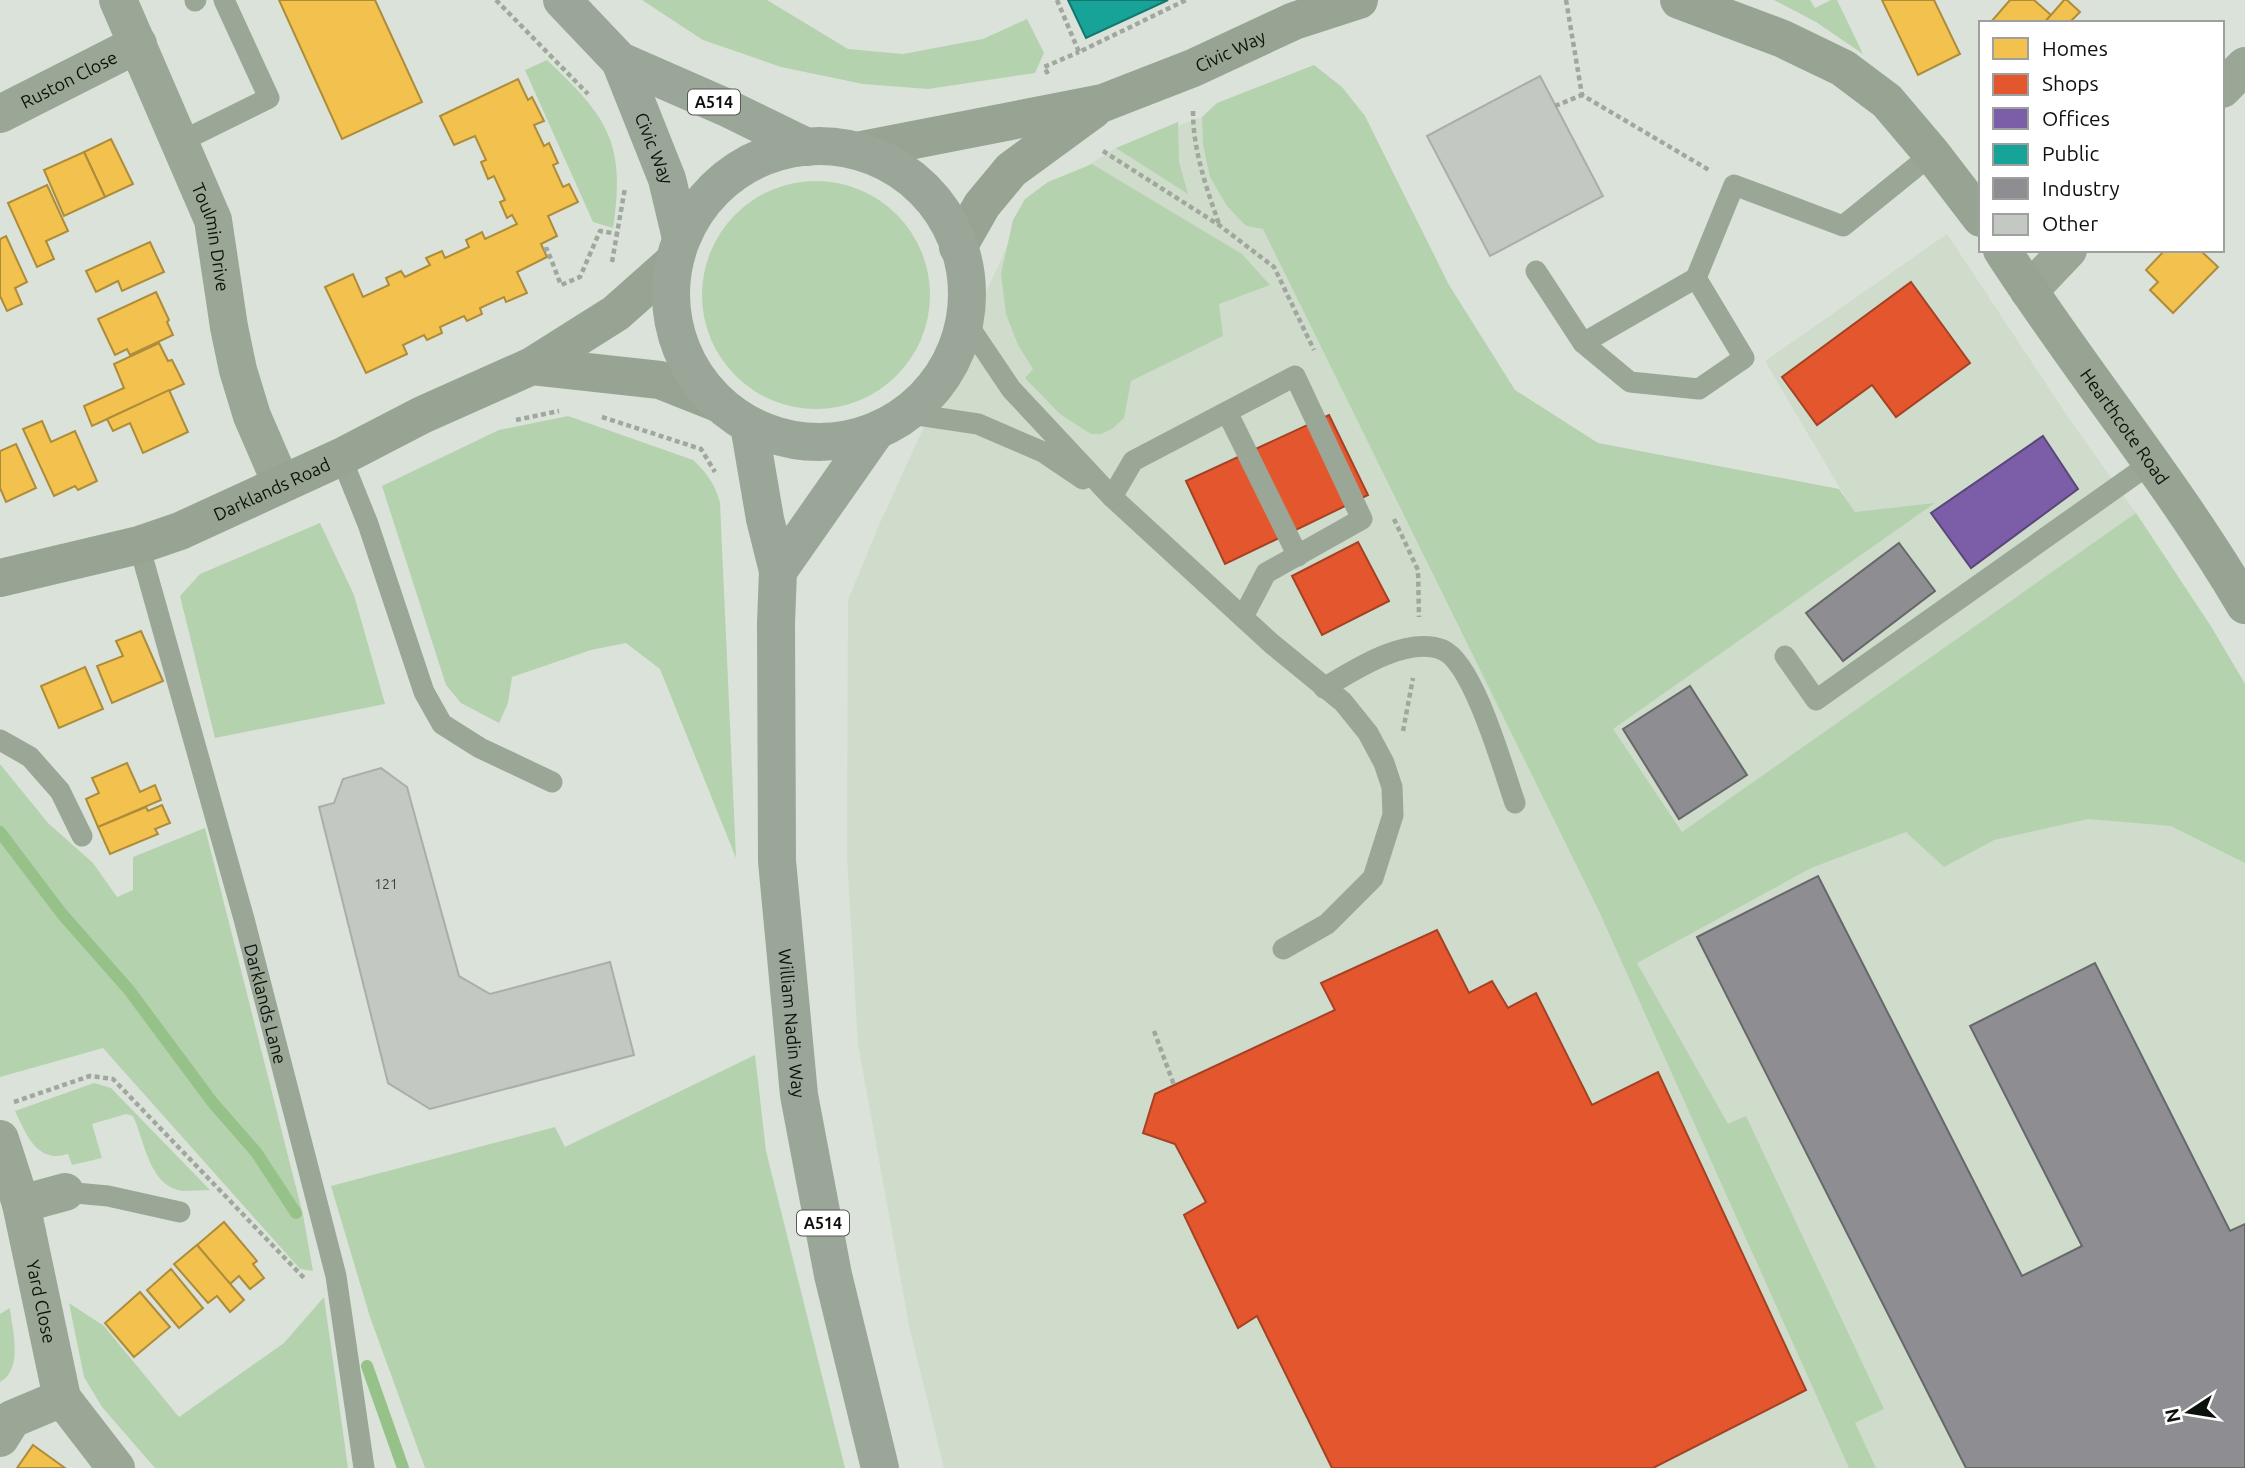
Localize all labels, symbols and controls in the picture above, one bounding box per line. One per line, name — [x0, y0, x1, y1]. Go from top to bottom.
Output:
legend — [1979, 21, 2224, 252]
street label: Civic Way — [1192, 26, 1269, 76]
text: Homes — [2042, 36, 2108, 60]
street label: Ruston Close — [17, 46, 120, 112]
text: Shops — [2042, 71, 2099, 95]
road number: A514 — [688, 90, 740, 114]
text: Offices — [2042, 106, 2110, 130]
street label: Civic Way — [632, 109, 678, 186]
text: Public — [2042, 141, 2099, 165]
text: Industry — [2042, 176, 2120, 200]
street label: Toulmin Drive — [188, 180, 234, 293]
text: Other — [2042, 211, 2098, 235]
street label: Hearthcote Road — [2077, 365, 2173, 488]
street label: Darklands Road — [210, 453, 333, 524]
house number: 121 — [374, 876, 398, 892]
street label: Darklands Lane — [241, 942, 291, 1066]
street label: William Nadin Way — [775, 948, 809, 1099]
road number: A514 — [797, 1210, 849, 1236]
street label: Yard Close — [23, 1258, 60, 1345]
north arrow — [2154, 1377, 2224, 1447]
text: N — [2160, 1406, 2185, 1425]

